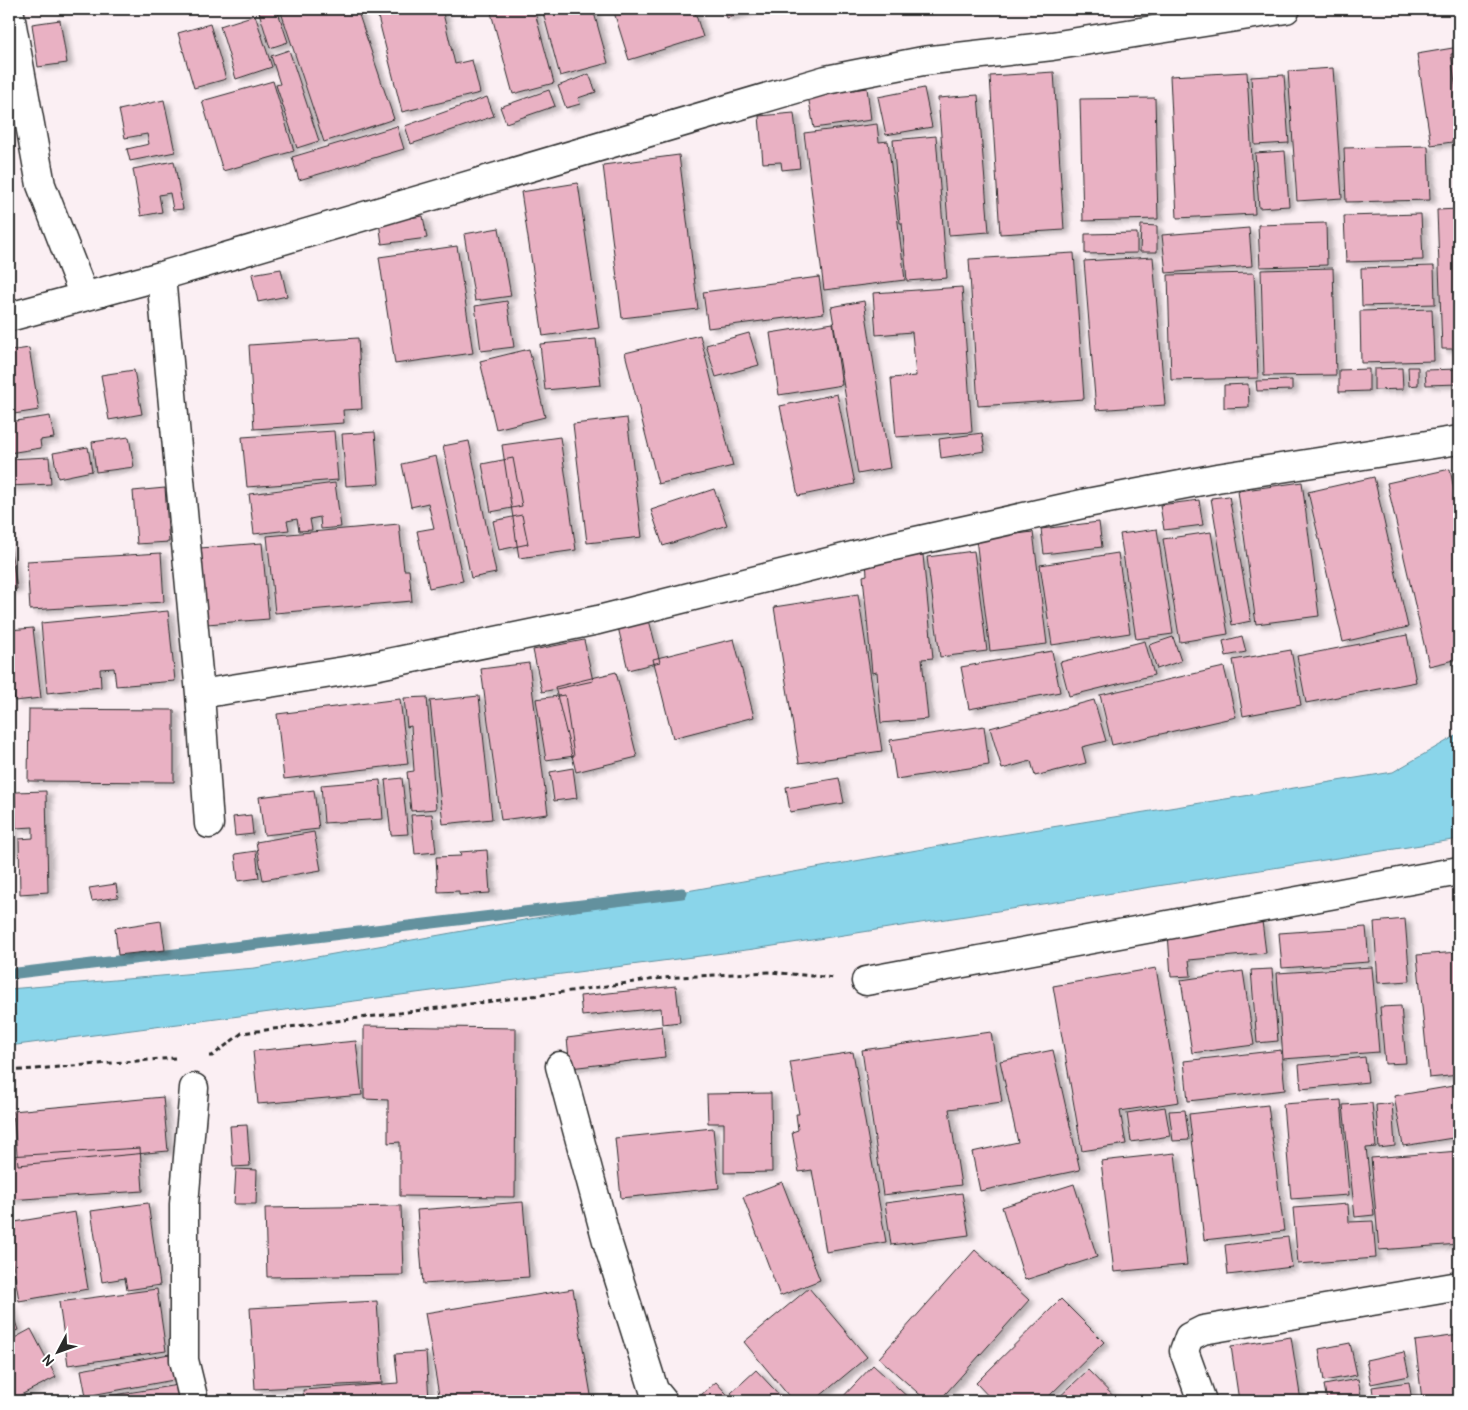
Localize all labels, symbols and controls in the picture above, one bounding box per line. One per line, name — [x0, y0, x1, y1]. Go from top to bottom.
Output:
north arrow — [32, 1328, 82, 1378]
text: N — [39, 1351, 58, 1369]

